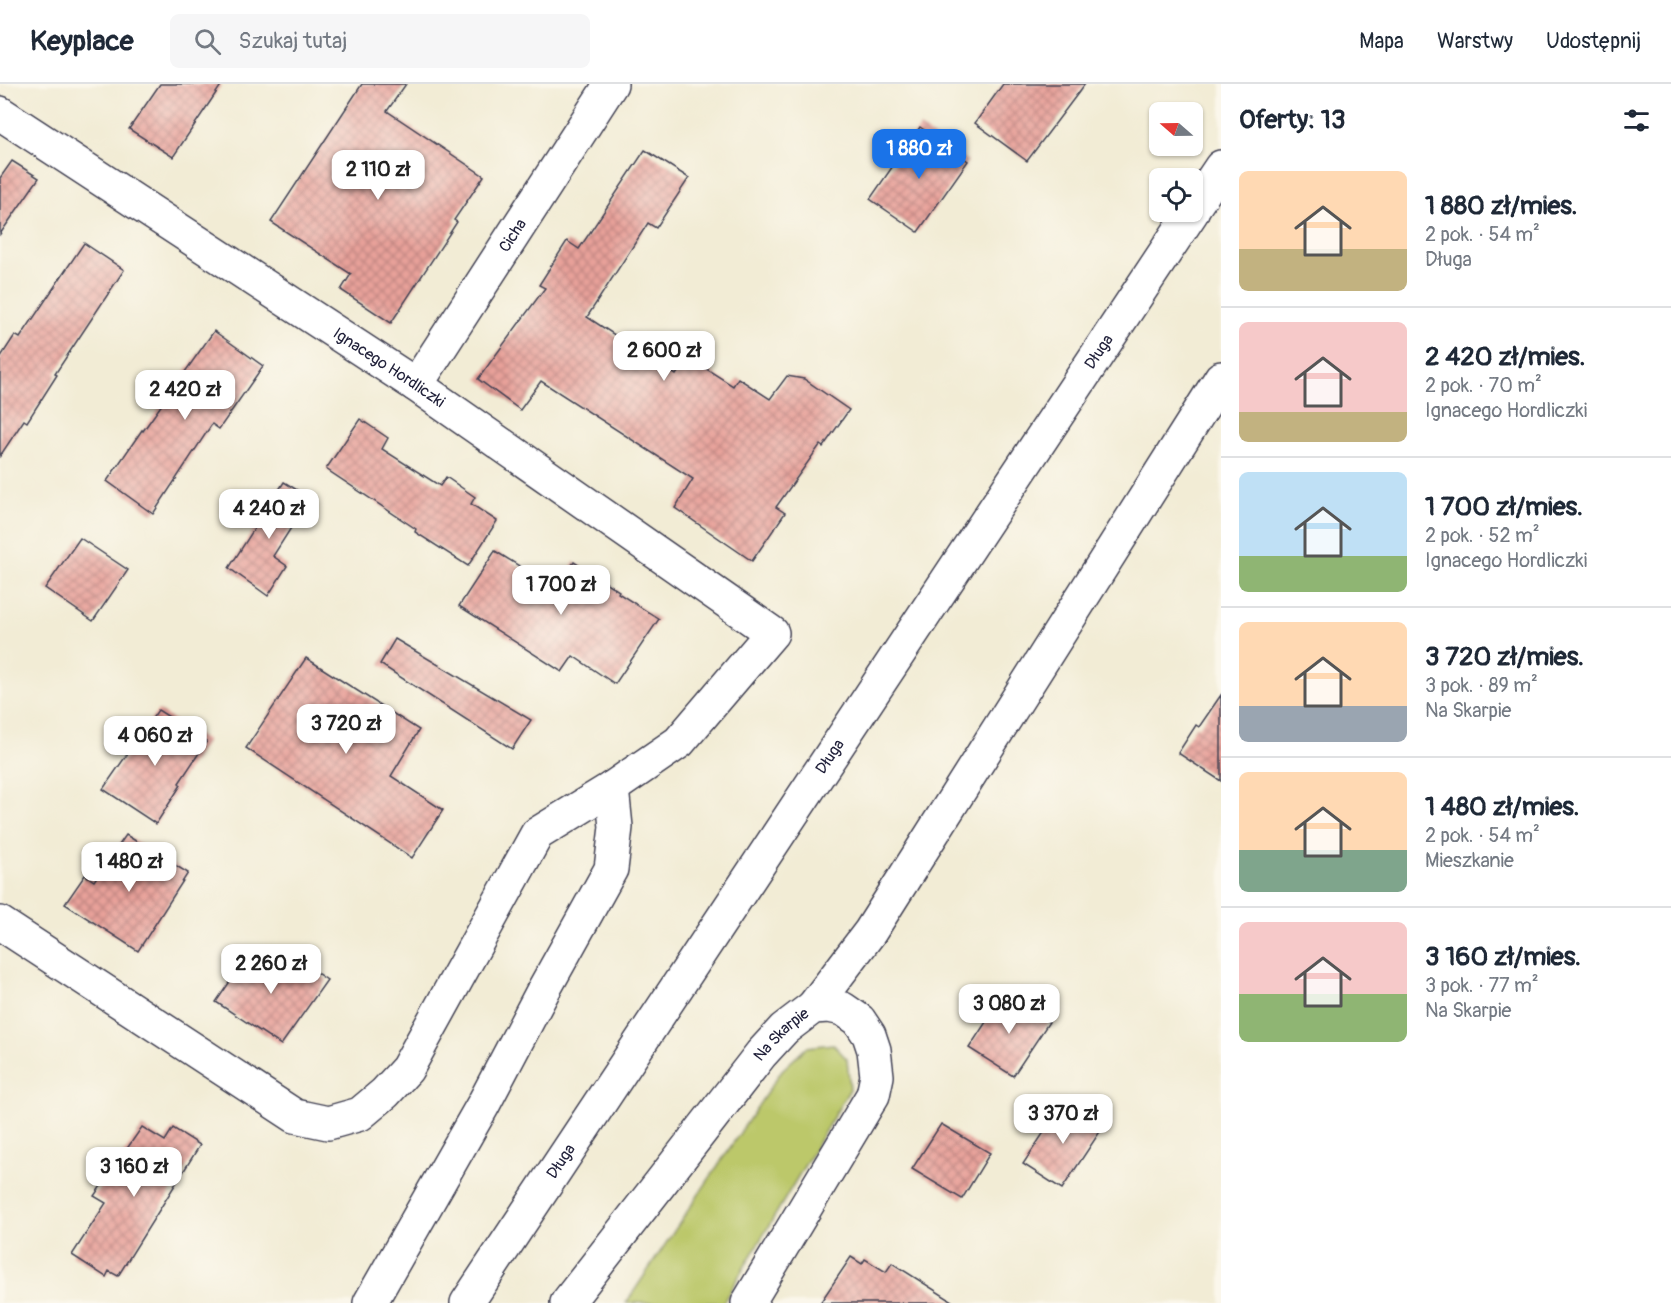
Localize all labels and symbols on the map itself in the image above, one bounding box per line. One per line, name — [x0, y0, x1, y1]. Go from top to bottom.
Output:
north arrow — [1149, 102, 1203, 156]
pin: 1 880 zł — [857, 129, 981, 180]
pin: 2 110 zł — [316, 150, 440, 201]
street label: Cicha — [495, 215, 531, 256]
street label: Ignacego Hordliczki — [329, 324, 449, 412]
pin: 2 600 zł — [602, 331, 726, 382]
street label: Długa — [1080, 331, 1118, 373]
pin: 2 420 zł — [123, 370, 247, 421]
pin: 4 240 zł — [207, 489, 331, 540]
pin: 1 700 zł — [499, 565, 623, 616]
pin: 3 720 zł — [284, 704, 408, 755]
pin: 4 060 zł — [93, 716, 217, 767]
street label: Długa — [811, 735, 849, 778]
pin: 1 480 zł — [67, 842, 191, 893]
pin: 2 260 zł — [209, 944, 333, 995]
pin: 3 080 zł — [947, 984, 1071, 1035]
street label: Na Skarpie — [749, 1003, 813, 1065]
pin: 3 370 zł — [1001, 1094, 1125, 1145]
street label: Długa — [542, 1140, 580, 1183]
pin: 3 160 zł — [72, 1147, 196, 1198]

